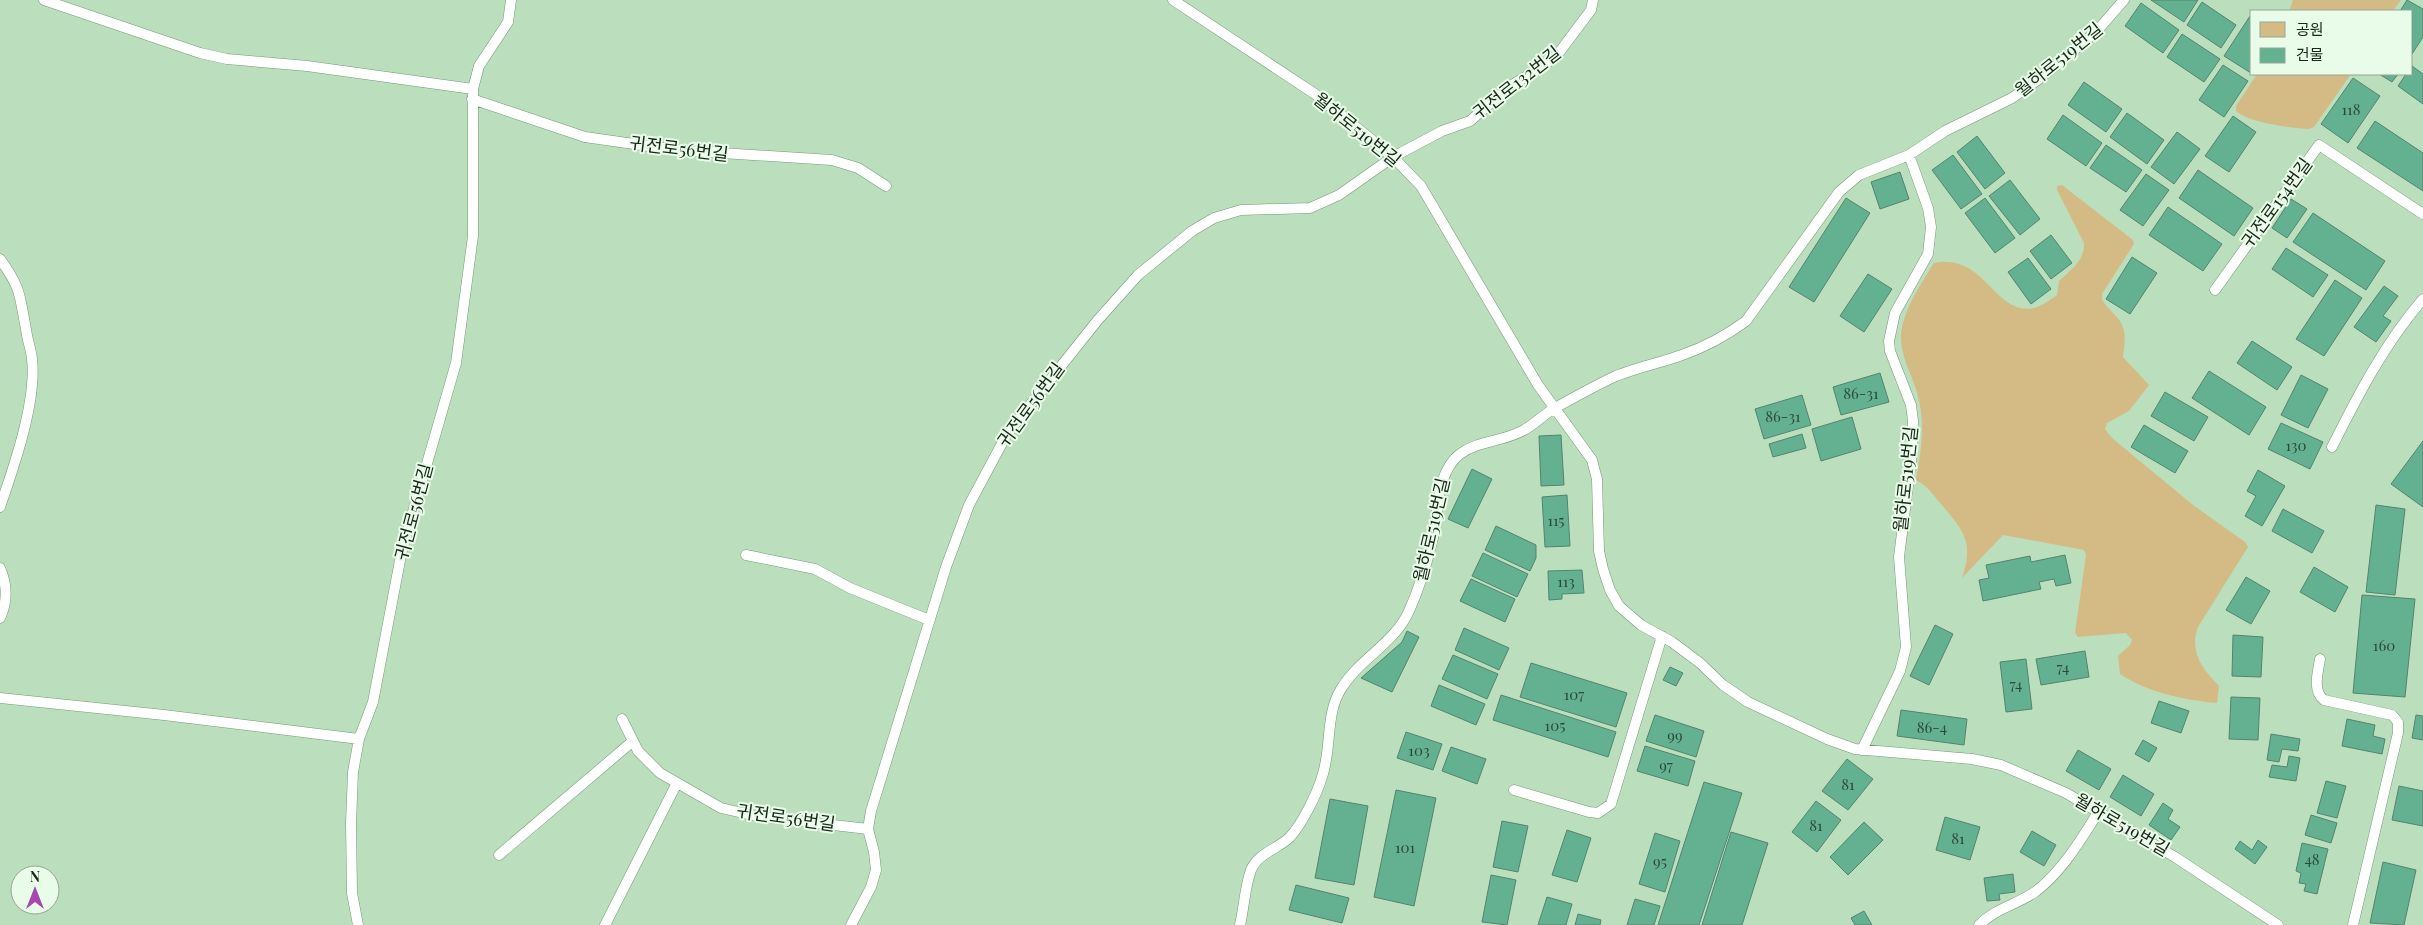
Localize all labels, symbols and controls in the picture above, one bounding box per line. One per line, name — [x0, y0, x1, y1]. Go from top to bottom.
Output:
legend — [2250, 10, 2413, 75]
street label: 월하로519번길 — [2010, 17, 2107, 102]
text: 공원 — [2296, 19, 2324, 39]
street label: 귀전로132번길 — [1467, 40, 1565, 124]
text: 건물 — [2296, 44, 2324, 64]
street label: 월하로519번길 — [1309, 87, 1406, 172]
house number: 118 — [2342, 99, 2361, 119]
street label: 귀전로56번길 — [628, 130, 730, 166]
street label: 귀전로154번길 — [2235, 153, 2317, 252]
street label: 귀전로56번길 — [991, 357, 1069, 452]
house number: 86-31 — [1843, 383, 1879, 403]
house number: 86-31 — [1765, 406, 1801, 426]
street label: 월하로519번길 — [1888, 425, 1922, 533]
house number: 130 — [2285, 435, 2307, 455]
street label: 귀전로56번길 — [389, 461, 438, 563]
street label: 월하로519번길 — [1407, 475, 1455, 584]
house number: 115 — [1547, 510, 1565, 530]
house number: 113 — [1557, 571, 1575, 591]
house number: 160 — [2373, 635, 2395, 655]
house number: 74 — [2057, 657, 2070, 677]
house number: 74 — [2010, 674, 2023, 694]
house number: 107 — [1564, 684, 1584, 704]
house number: 105 — [1545, 715, 1565, 735]
house number: 86-4 — [1917, 717, 1947, 737]
house number: 99 — [1667, 725, 1683, 745]
house number: 103 — [1408, 740, 1430, 760]
house number: 97 — [1659, 755, 1673, 775]
house number: 81 — [1841, 774, 1855, 794]
street label: 월하로519번길 — [2071, 787, 2174, 861]
street label: 귀전로56번길 — [735, 798, 837, 836]
house number: 81 — [1809, 815, 1823, 835]
house number: 81 — [1951, 828, 1965, 848]
house number: 101 — [1395, 837, 1415, 857]
house number: 48 — [2304, 849, 2320, 869]
house number: 95 — [1653, 851, 1667, 871]
north arrow — [10, 865, 60, 915]
text: N — [30, 867, 40, 886]

